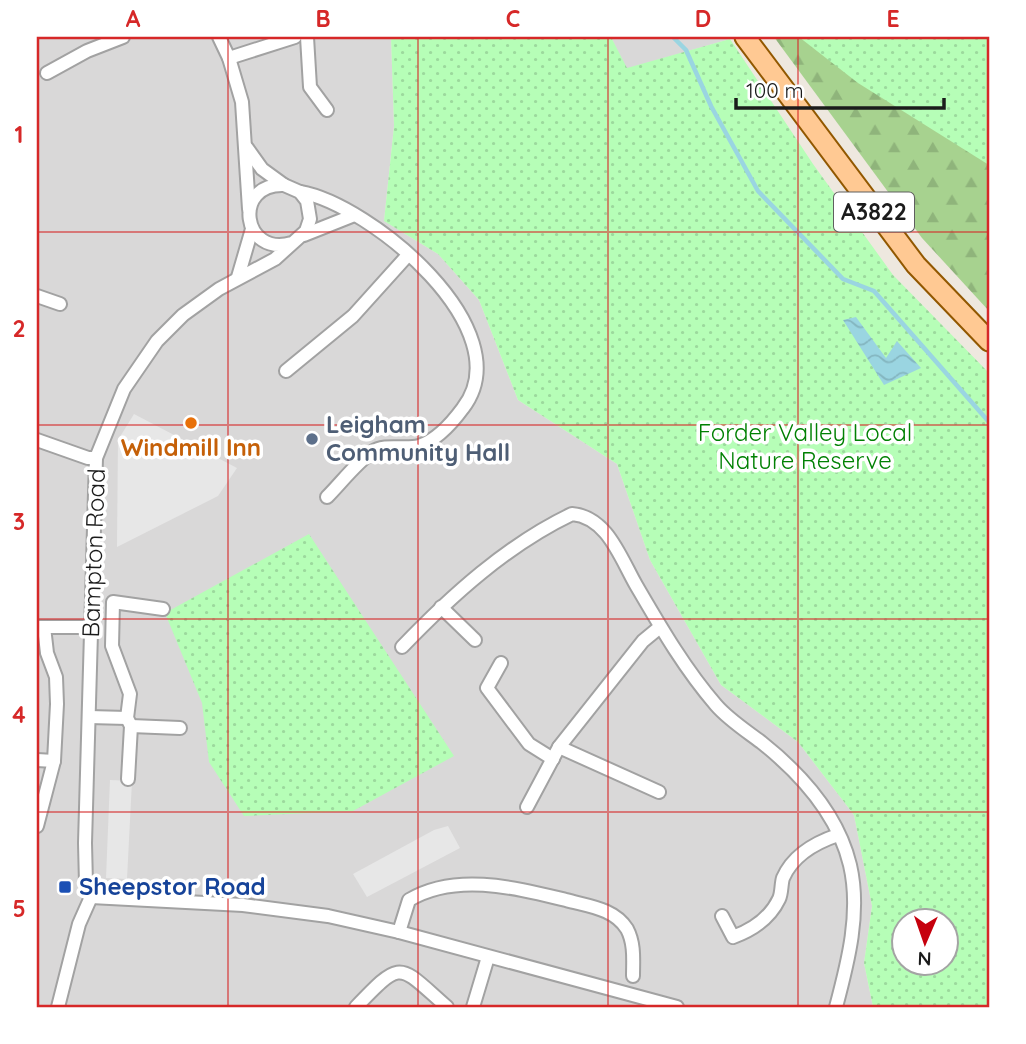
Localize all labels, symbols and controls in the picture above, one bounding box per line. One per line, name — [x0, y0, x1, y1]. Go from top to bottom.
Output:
text: A — [126, 4, 141, 33]
text: B — [315, 4, 331, 33]
text: C — [506, 4, 520, 33]
text: D — [695, 4, 711, 33]
text: E — [886, 4, 900, 33]
scale bar — [736, 66, 944, 110]
text: 100 m — [746, 77, 804, 103]
text: 1 — [15, 120, 23, 149]
road number: A3822 — [834, 192, 914, 232]
text: 2 — [12, 314, 26, 343]
place label: Leigham Community Hall — [326, 409, 510, 467]
marker: Windmill Inn — [183, 415, 199, 431]
park label: Forder Valley Local Nature Reserve — [698, 417, 912, 475]
marker: Leigham Community Hall — [304, 431, 320, 447]
place label: Windmill Inn — [121, 432, 261, 462]
street label: Bampton Road — [75, 468, 111, 638]
text: 3 — [13, 507, 25, 536]
text: 4 — [12, 700, 26, 729]
place label: Sheepstor Road — [79, 871, 266, 901]
marker: Sheepstor Road — [57, 879, 73, 895]
text: 5 — [12, 894, 26, 923]
north arrow — [890, 908, 960, 978]
text: N — [917, 947, 932, 971]

